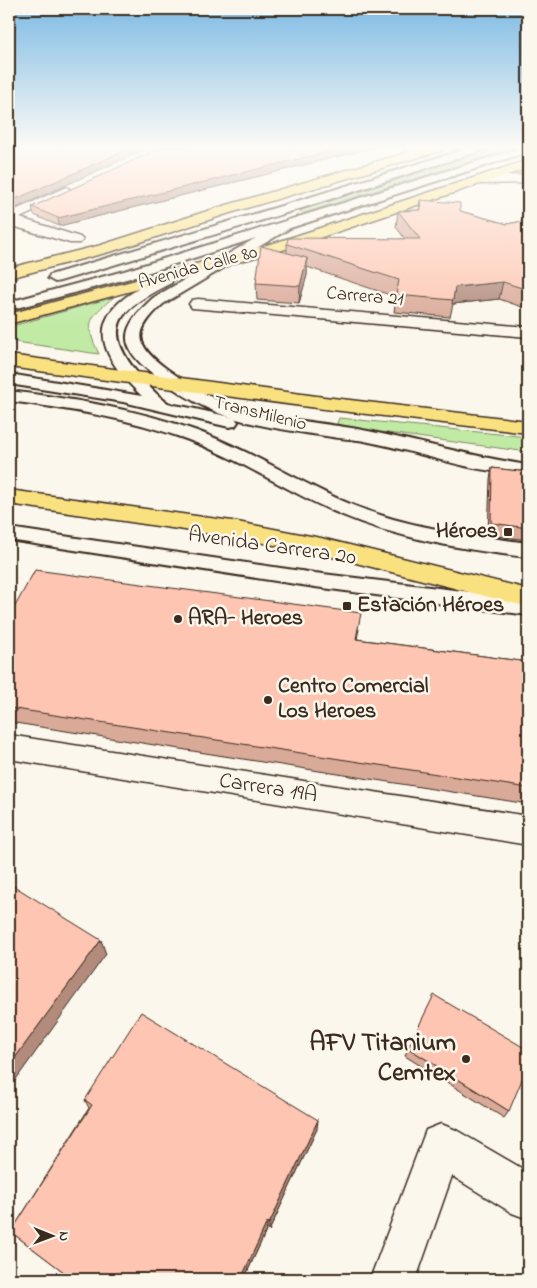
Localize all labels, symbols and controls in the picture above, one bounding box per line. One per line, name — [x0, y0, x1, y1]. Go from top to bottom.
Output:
street label: Avenida Calle 80 — [135, 239, 261, 297]
street label: Carrera 21 — [325, 280, 405, 314]
street label: TransMilenio — [210, 389, 310, 439]
place label: Héroes — [436, 516, 498, 548]
street label: Avenida Carrera 20 — [186, 519, 358, 575]
marker: Héroes — [502, 526, 514, 538]
place label: Estación Héroes — [357, 590, 504, 622]
marker: Estación Héroes — [341, 600, 353, 612]
place label: ARA- Heroes — [188, 603, 303, 635]
marker: ARA- Heroes — [172, 613, 184, 625]
place label: Centro Comercial Los Heroes — [278, 671, 429, 728]
marker: Centro Comercial Los Heroes — [262, 694, 274, 706]
street label: Carrera 19A — [217, 765, 319, 813]
place label: AFV Titanium Cemtex — [310, 1025, 456, 1093]
marker: AFV Titanium Cemtex — [460, 1053, 472, 1065]
north arrow — [28, 1210, 78, 1260]
text: N — [53, 1231, 74, 1241]

